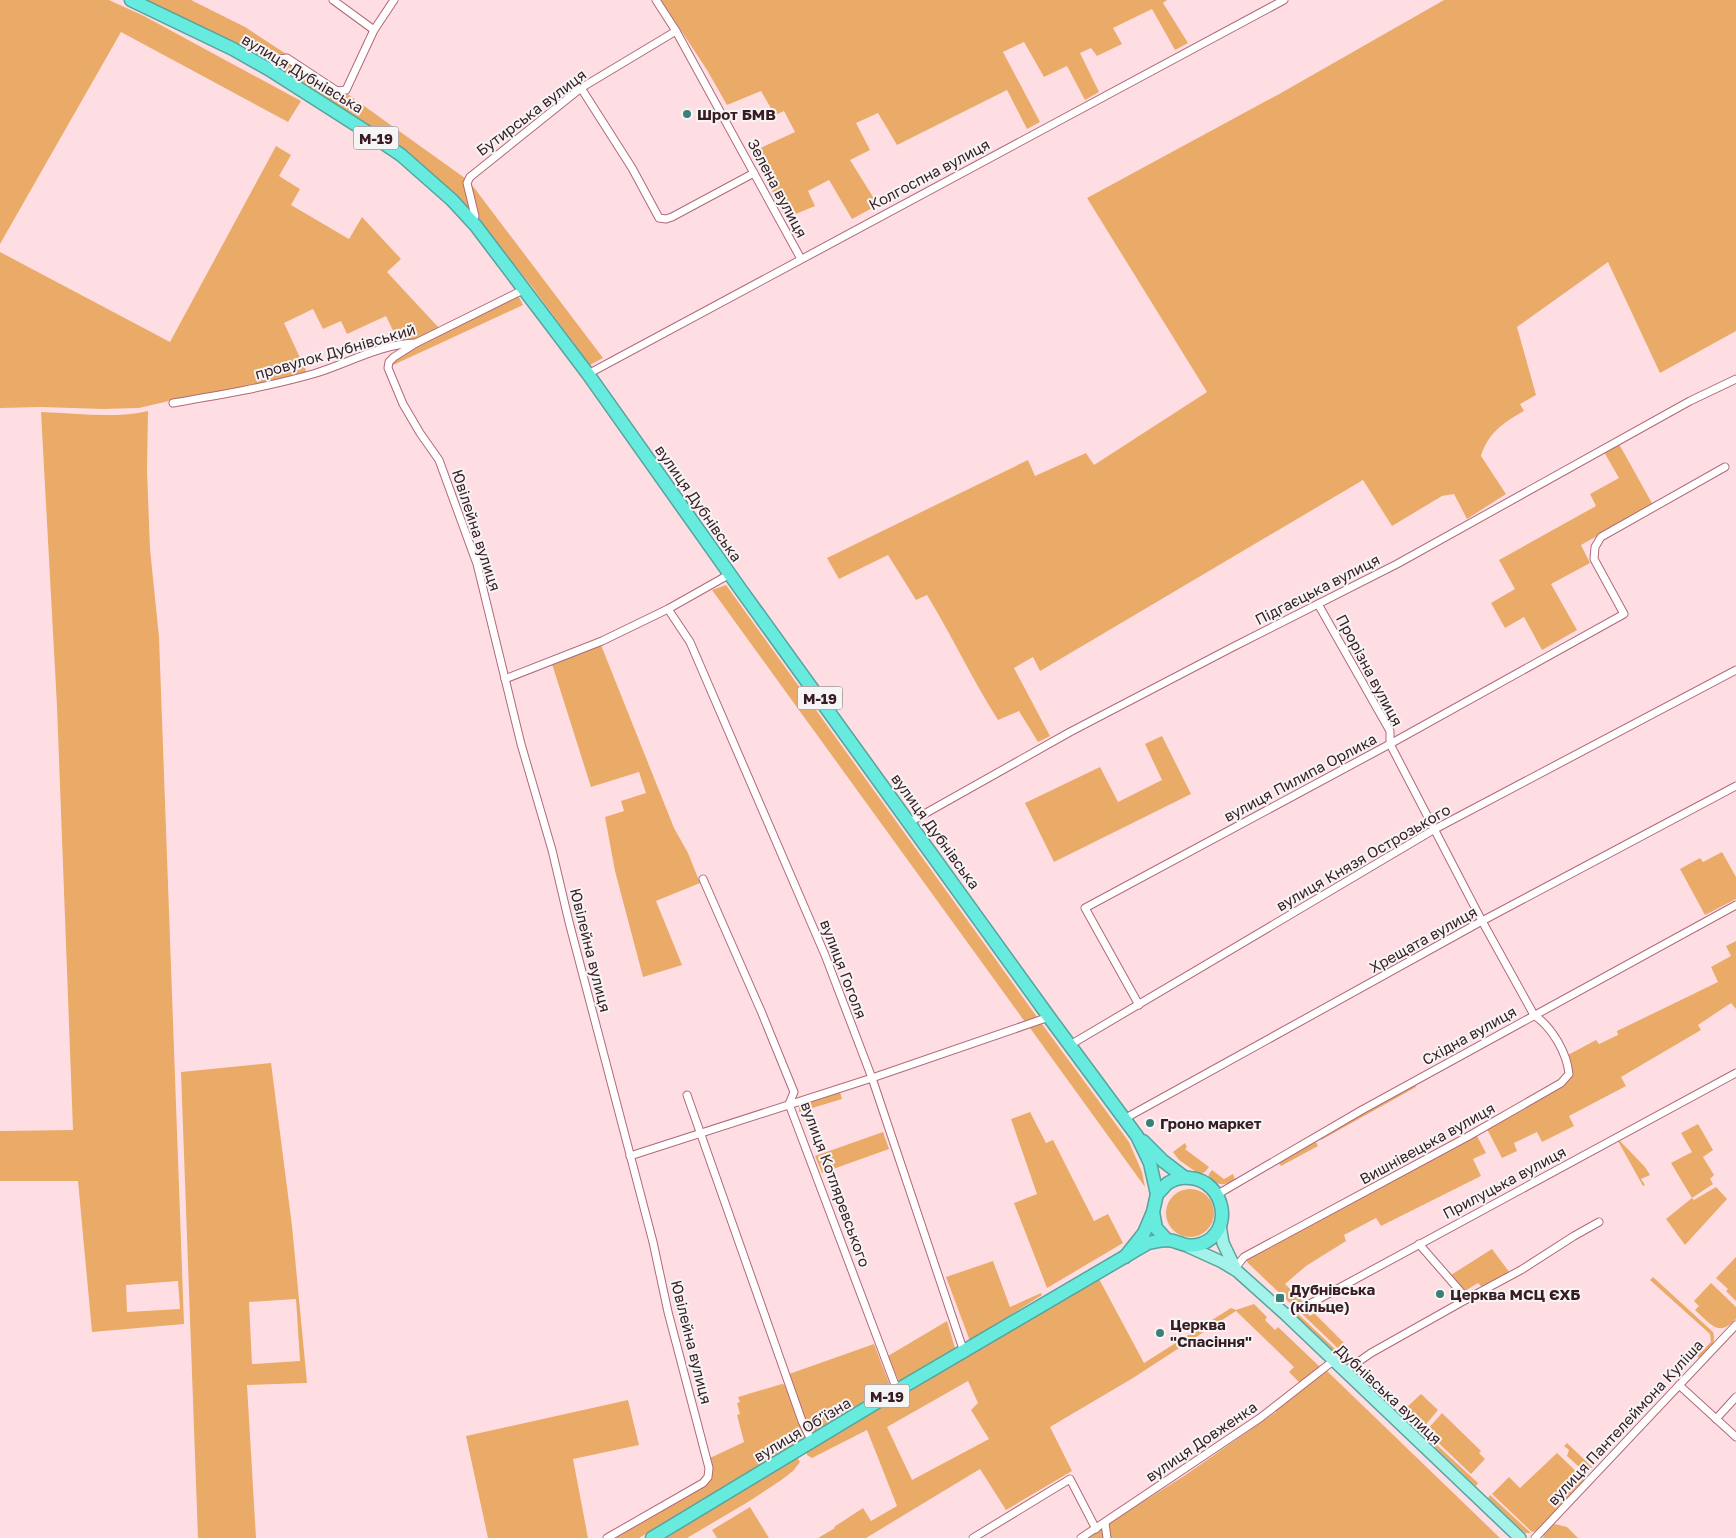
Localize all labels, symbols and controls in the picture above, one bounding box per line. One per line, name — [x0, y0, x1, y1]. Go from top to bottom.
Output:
street label: вулиця Дубнівська — [239, 30, 367, 116]
street label: Бутирська вулиця — [473, 65, 589, 159]
place label: Шрот БМВ — [697, 105, 776, 123]
marker: Шрот БМВ — [681, 108, 693, 120]
road number: М-19 — [354, 126, 398, 150]
street label: Колгоспна вулиця — [865, 135, 993, 213]
street label: Зелена вулиця — [744, 136, 812, 240]
street label: провулок Дубнівський — [253, 319, 417, 383]
street label: вулиця Дубнівська — [652, 441, 746, 565]
street label: Ювілейна вулиця — [449, 467, 505, 593]
street label: Підгаєцька вулиця — [1252, 550, 1382, 628]
street label: Прорізна вулиця — [1333, 611, 1407, 729]
road number: М-19 — [798, 686, 842, 710]
street label: вулиця Пилипа Орлика — [1220, 729, 1380, 825]
street label: вулиця Дубнівська — [888, 770, 984, 892]
street label: вулиця Князя Острозького — [1273, 800, 1453, 914]
street label: Ювілейна вулиця — [567, 886, 615, 1014]
street label: Хрещата вулиця — [1366, 902, 1480, 976]
street label: вулиця Гоголя — [817, 917, 871, 1021]
street label: Східна вулиця — [1419, 1002, 1519, 1068]
street label: Вишнівецька вулиця — [1356, 1098, 1498, 1188]
street label: вулиця Котляревського — [798, 1099, 874, 1269]
place label: Гроно маркет — [1160, 1114, 1262, 1132]
marker: Гроно маркет — [1144, 1117, 1156, 1129]
street label: Прилуцька вулиця — [1439, 1142, 1569, 1222]
street label: Ювілейна вулиця — [668, 1278, 716, 1406]
place label: Дубнівська (кільце) — [1290, 1280, 1375, 1315]
place label: Церква МСЦ ЄХБ — [1450, 1285, 1580, 1303]
marker: Церква МСЦ ЄХБ — [1434, 1288, 1446, 1300]
marker: Дубнівська (кільце) — [1274, 1292, 1286, 1304]
place label: Церква "Спасіння" — [1170, 1315, 1252, 1350]
marker: Церква "Спасіння" — [1154, 1327, 1166, 1339]
street label: вулиця Пантелеймона Куліша — [1543, 1335, 1707, 1509]
street label: Дубнівська вулиця — [1332, 1340, 1446, 1448]
road number: М-19 — [864, 1384, 910, 1408]
street label: вулиця Об’їзна — [750, 1393, 854, 1465]
street label: вулиця Довженка — [1142, 1397, 1260, 1485]

